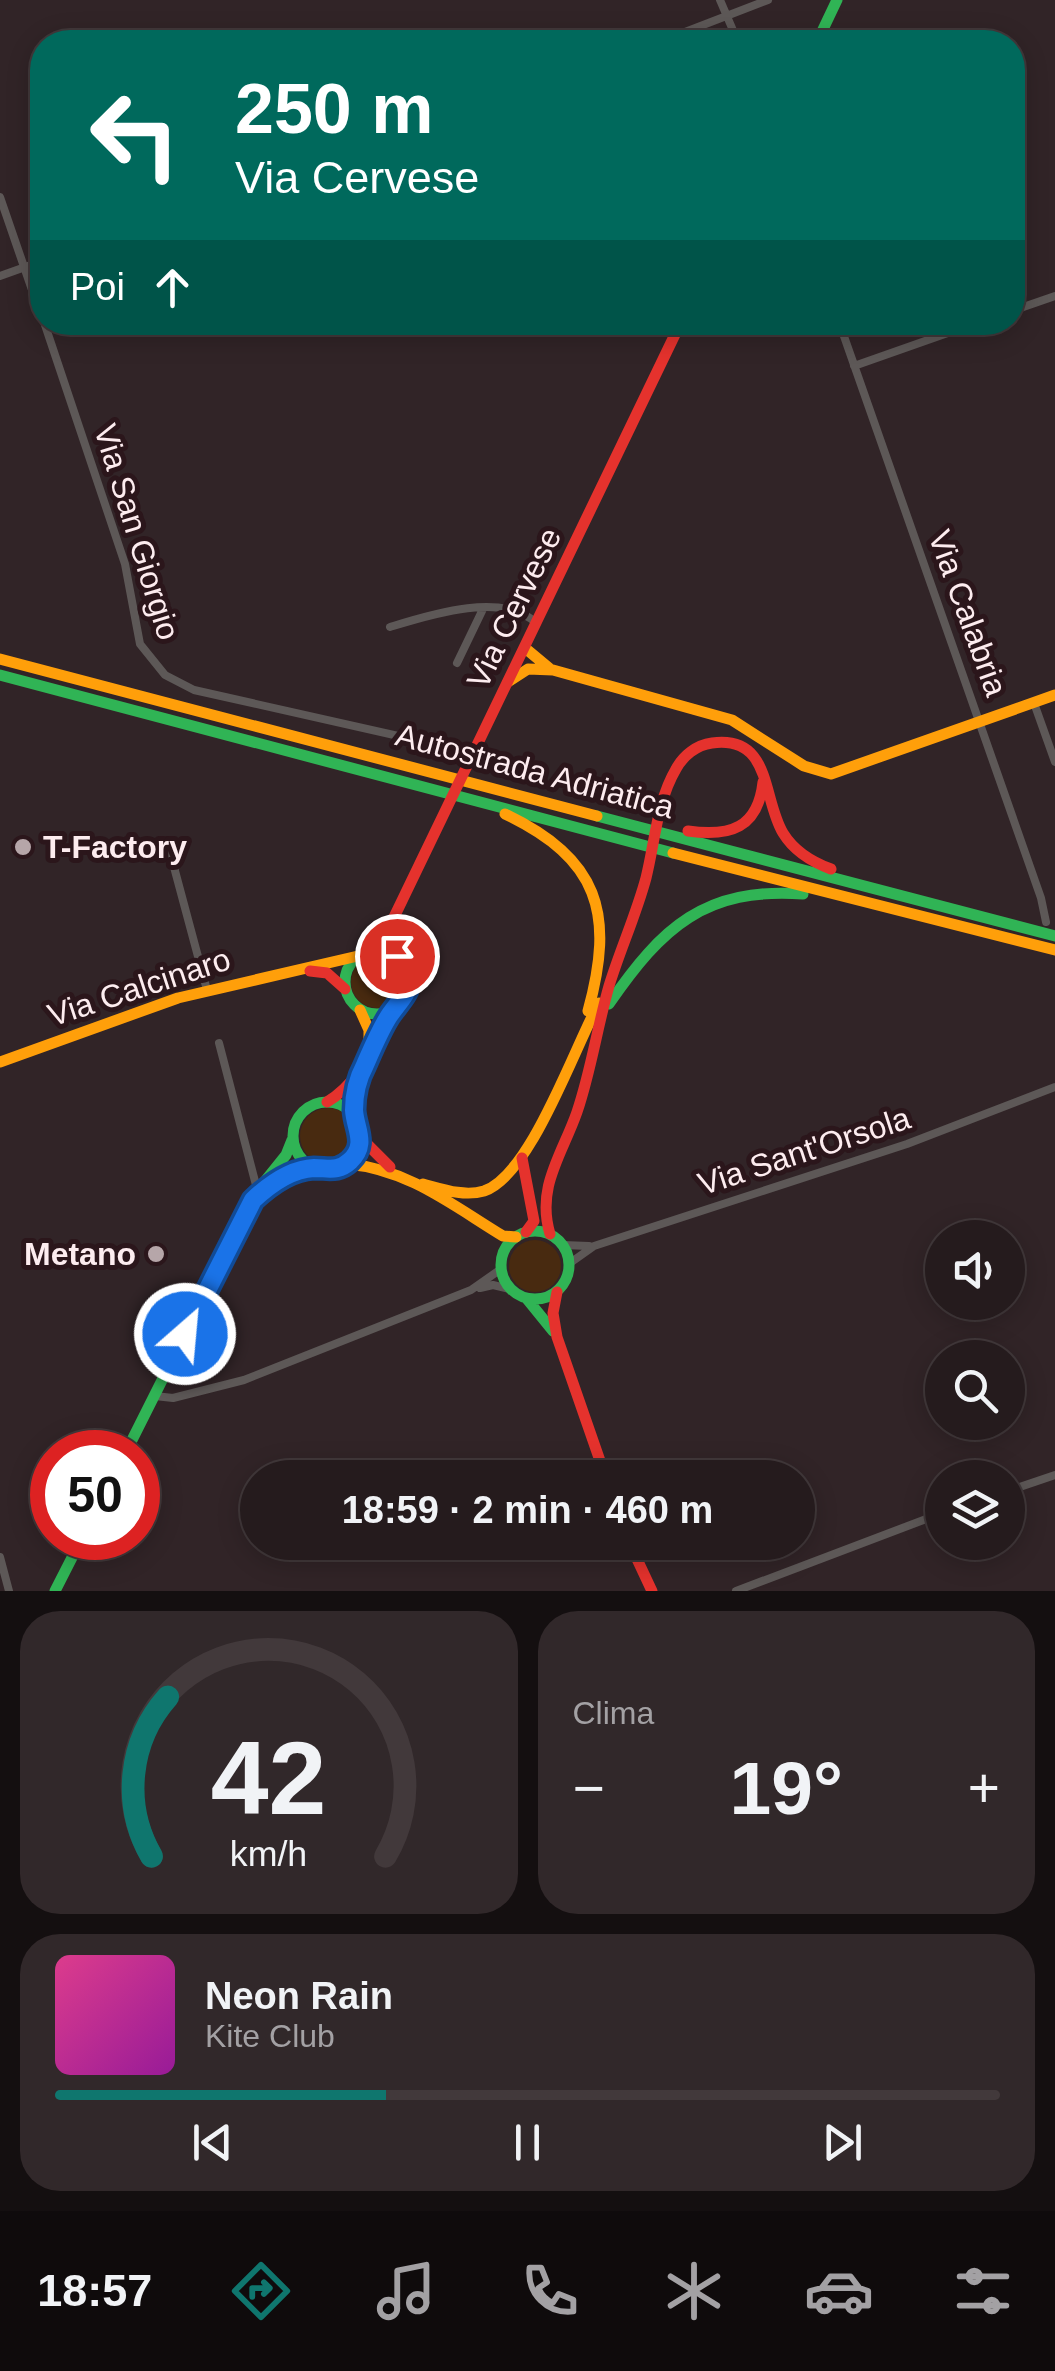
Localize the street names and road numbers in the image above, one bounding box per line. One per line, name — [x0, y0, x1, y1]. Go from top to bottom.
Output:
street label: Via San Giorgio — [87, 420, 187, 644]
street label: Via Cervese — [460, 522, 568, 694]
street label: Via Calabria — [921, 525, 1015, 701]
street label: Autostrada Adriatica — [392, 717, 678, 826]
street label: Via Calcinaro — [43, 941, 235, 1033]
street label: Via Sant'Orsola — [693, 1100, 915, 1202]

